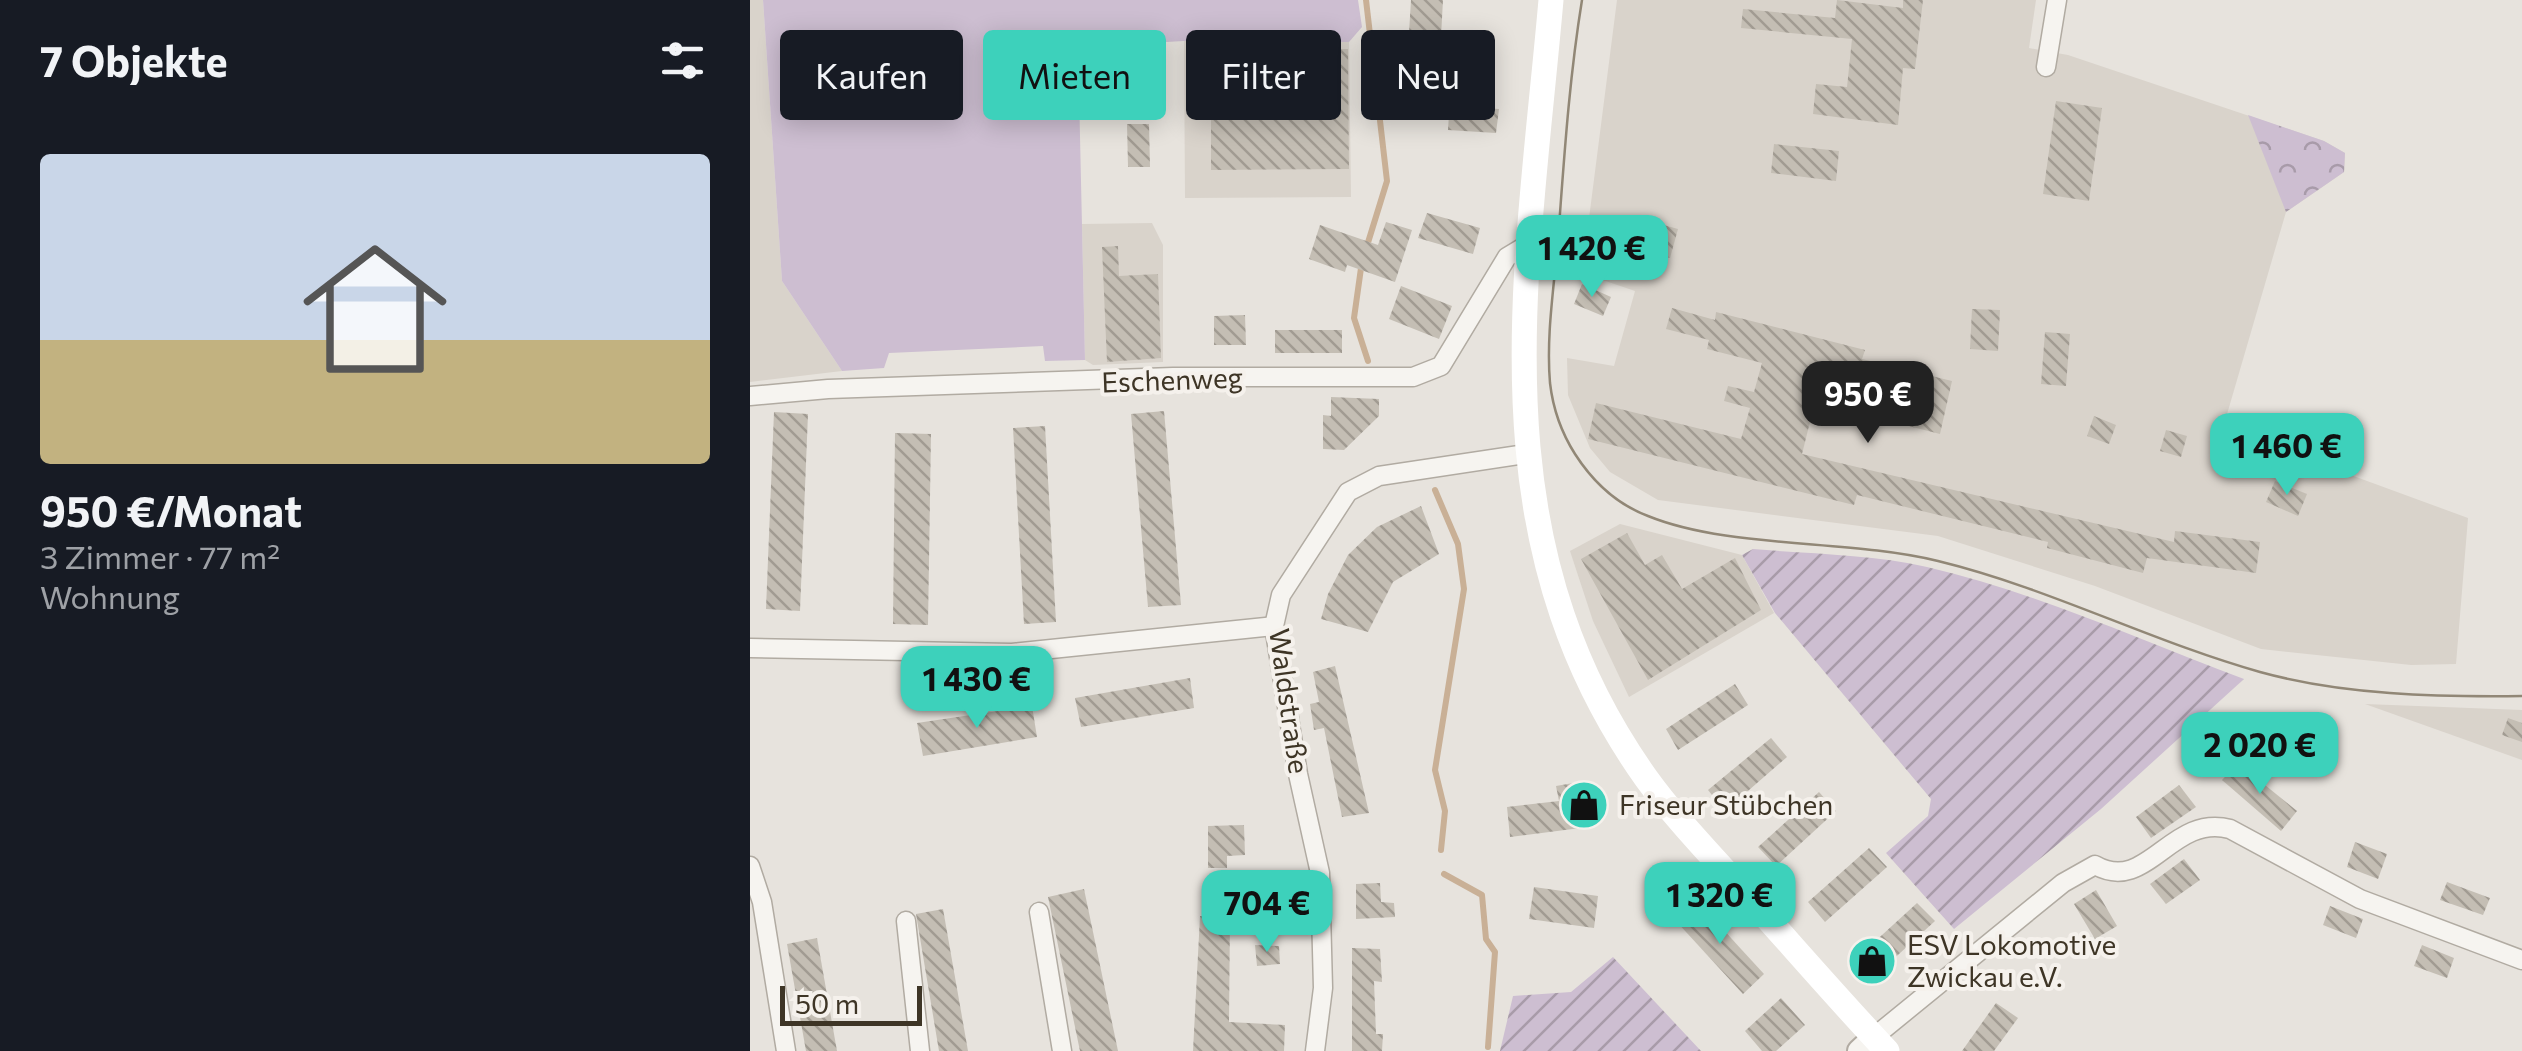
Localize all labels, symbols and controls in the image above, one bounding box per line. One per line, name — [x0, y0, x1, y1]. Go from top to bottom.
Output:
chip: Kaufen — [780, 30, 963, 120]
chip: Mieten — [983, 30, 1166, 120]
chip: Filter — [1186, 30, 1341, 120]
chip: Neu — [1361, 30, 1495, 120]
icon: filters — [655, 33, 710, 88]
text: 7 Objekte — [40, 34, 228, 86]
pin: 1 420 € — [1500, 215, 1684, 300]
icon: home — [285, 219, 465, 399]
text: 1 420 € — [1538, 227, 1646, 267]
street label: Eschenweg — [1101, 360, 1243, 398]
pin: 950 € — [1798, 361, 1938, 446]
text: 950 € — [1824, 373, 1912, 413]
pin: 1 460 € — [2195, 413, 2379, 498]
text: 1 460 € — [2232, 425, 2342, 465]
text: 950 €/Monat — [40, 484, 302, 536]
text: 3 Zimmer · 77 m² — [40, 536, 280, 576]
text: Wohnung — [40, 576, 180, 616]
street label: Waldstraße — [1263, 626, 1317, 776]
pin: 1 430 € — [885, 646, 1069, 731]
text: 1 430 € — [923, 658, 1031, 698]
pin: 2 020 € — [2168, 712, 2352, 797]
text: 2 020 € — [2203, 724, 2317, 764]
shop icon: Friseur Stübchen — [1558, 779, 1610, 831]
place label: Friseur Stübchen — [1619, 787, 1833, 821]
pin: 1 320 € — [1628, 862, 1812, 947]
pin: 704 € — [1197, 870, 1337, 955]
text: 1 320 € — [1667, 874, 1773, 914]
text: 704 € — [1224, 882, 1310, 922]
place label: ESV Lokomotive Zwickau e.V. — [1907, 927, 2116, 993]
shop icon: ESV Lokomotive Zwickau e.V. — [1846, 935, 1898, 987]
scale bar — [780, 981, 922, 1026]
text: 50 m — [795, 986, 859, 1020]

